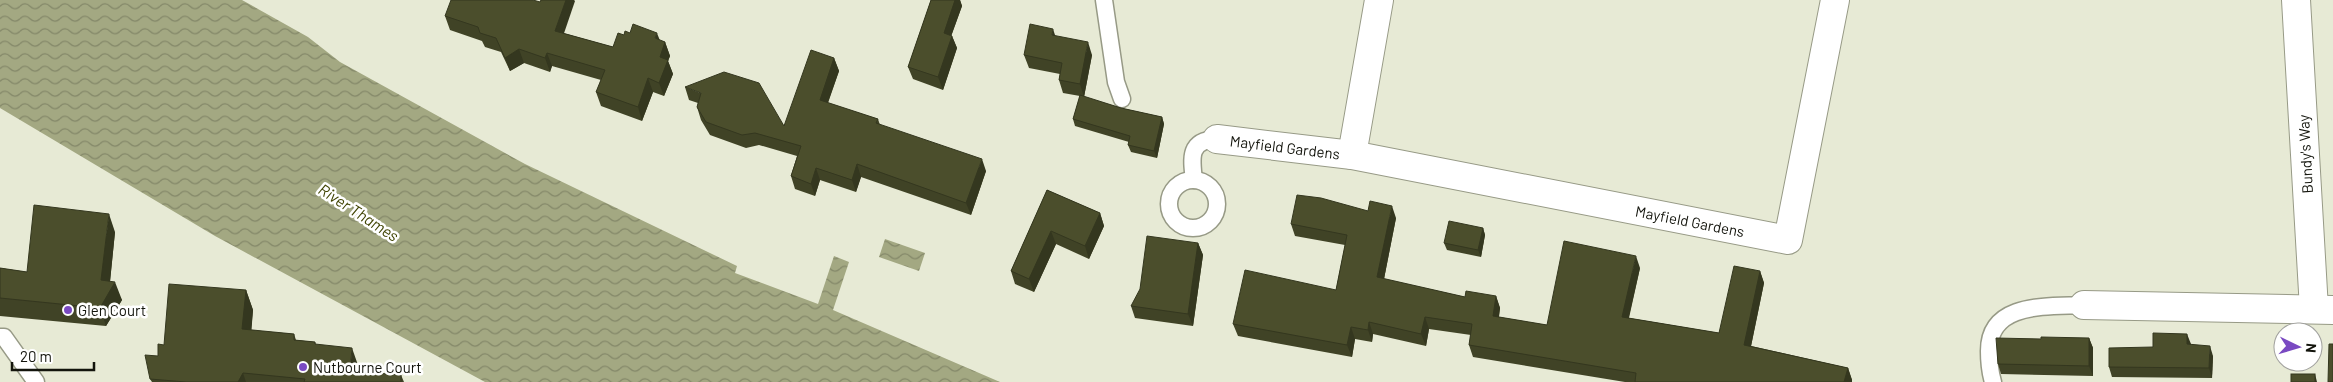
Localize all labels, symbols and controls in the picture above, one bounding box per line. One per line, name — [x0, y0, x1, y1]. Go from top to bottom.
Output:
street label: Bundy's Way — [2294, 114, 2316, 194]
street label: Mayfield Gardens — [1229, 131, 1341, 163]
water label: River Thames — [315, 179, 403, 245]
street label: Mayfield Gardens — [1634, 202, 1746, 240]
place label: Glen Court — [78, 301, 146, 319]
marker: Glen Court — [62, 304, 74, 316]
north arrow — [2273, 322, 2323, 372]
scale bar — [12, 340, 95, 372]
text: N — [2303, 343, 2320, 354]
text: 20 m — [20, 347, 52, 365]
place label: Nutbourne Court — [313, 358, 422, 376]
marker: Nutbourne Court — [297, 361, 309, 373]

